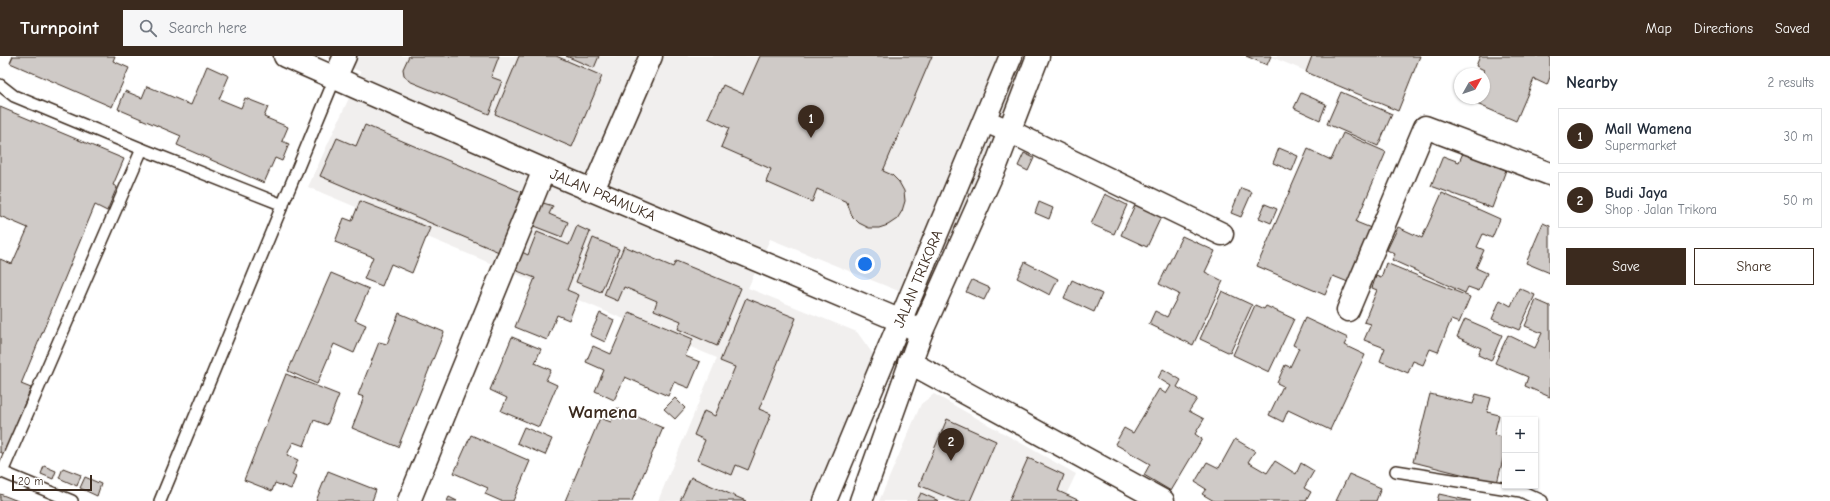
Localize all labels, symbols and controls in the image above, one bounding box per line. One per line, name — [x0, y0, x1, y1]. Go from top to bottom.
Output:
search box — [123, 10, 403, 46]
text: Turnpoint — [20, 17, 99, 39]
icon: search — [137, 17, 159, 39]
text: Search here — [169, 19, 247, 37]
text: Map — [1645, 20, 1672, 37]
text: Directions — [1694, 20, 1753, 37]
text: Saved — [1775, 20, 1810, 37]
north arrow — [1454, 68, 1490, 104]
text: Nearby — [1566, 73, 1617, 92]
text: 2 results — [1767, 75, 1814, 90]
pin: 1 — [798, 105, 824, 138]
text: Mall Wamena — [1605, 120, 1692, 138]
text: 1 — [1577, 129, 1583, 144]
text: 30 m — [1783, 129, 1813, 144]
text: Supermarket — [1605, 138, 1676, 153]
street label: JALAN PRAMUKA — [548, 165, 659, 225]
text: Budi Jaya — [1605, 184, 1668, 202]
text: 2 — [1577, 193, 1583, 208]
text: 50 m — [1783, 193, 1813, 208]
text: Shop · Jalan Trikora — [1605, 202, 1717, 217]
street label: JALAN TRIKORA — [889, 227, 947, 330]
button: Save — [1566, 248, 1686, 285]
button: Share — [1694, 248, 1814, 285]
your location — [855, 254, 875, 274]
district label: Wamena — [568, 401, 638, 423]
map controls — [1502, 417, 1538, 489]
button: + — [1502, 417, 1538, 453]
pin: 2 — [938, 428, 964, 461]
button: − — [1502, 453, 1538, 489]
scale bar — [12, 473, 92, 492]
text: 20 m — [18, 475, 43, 488]

